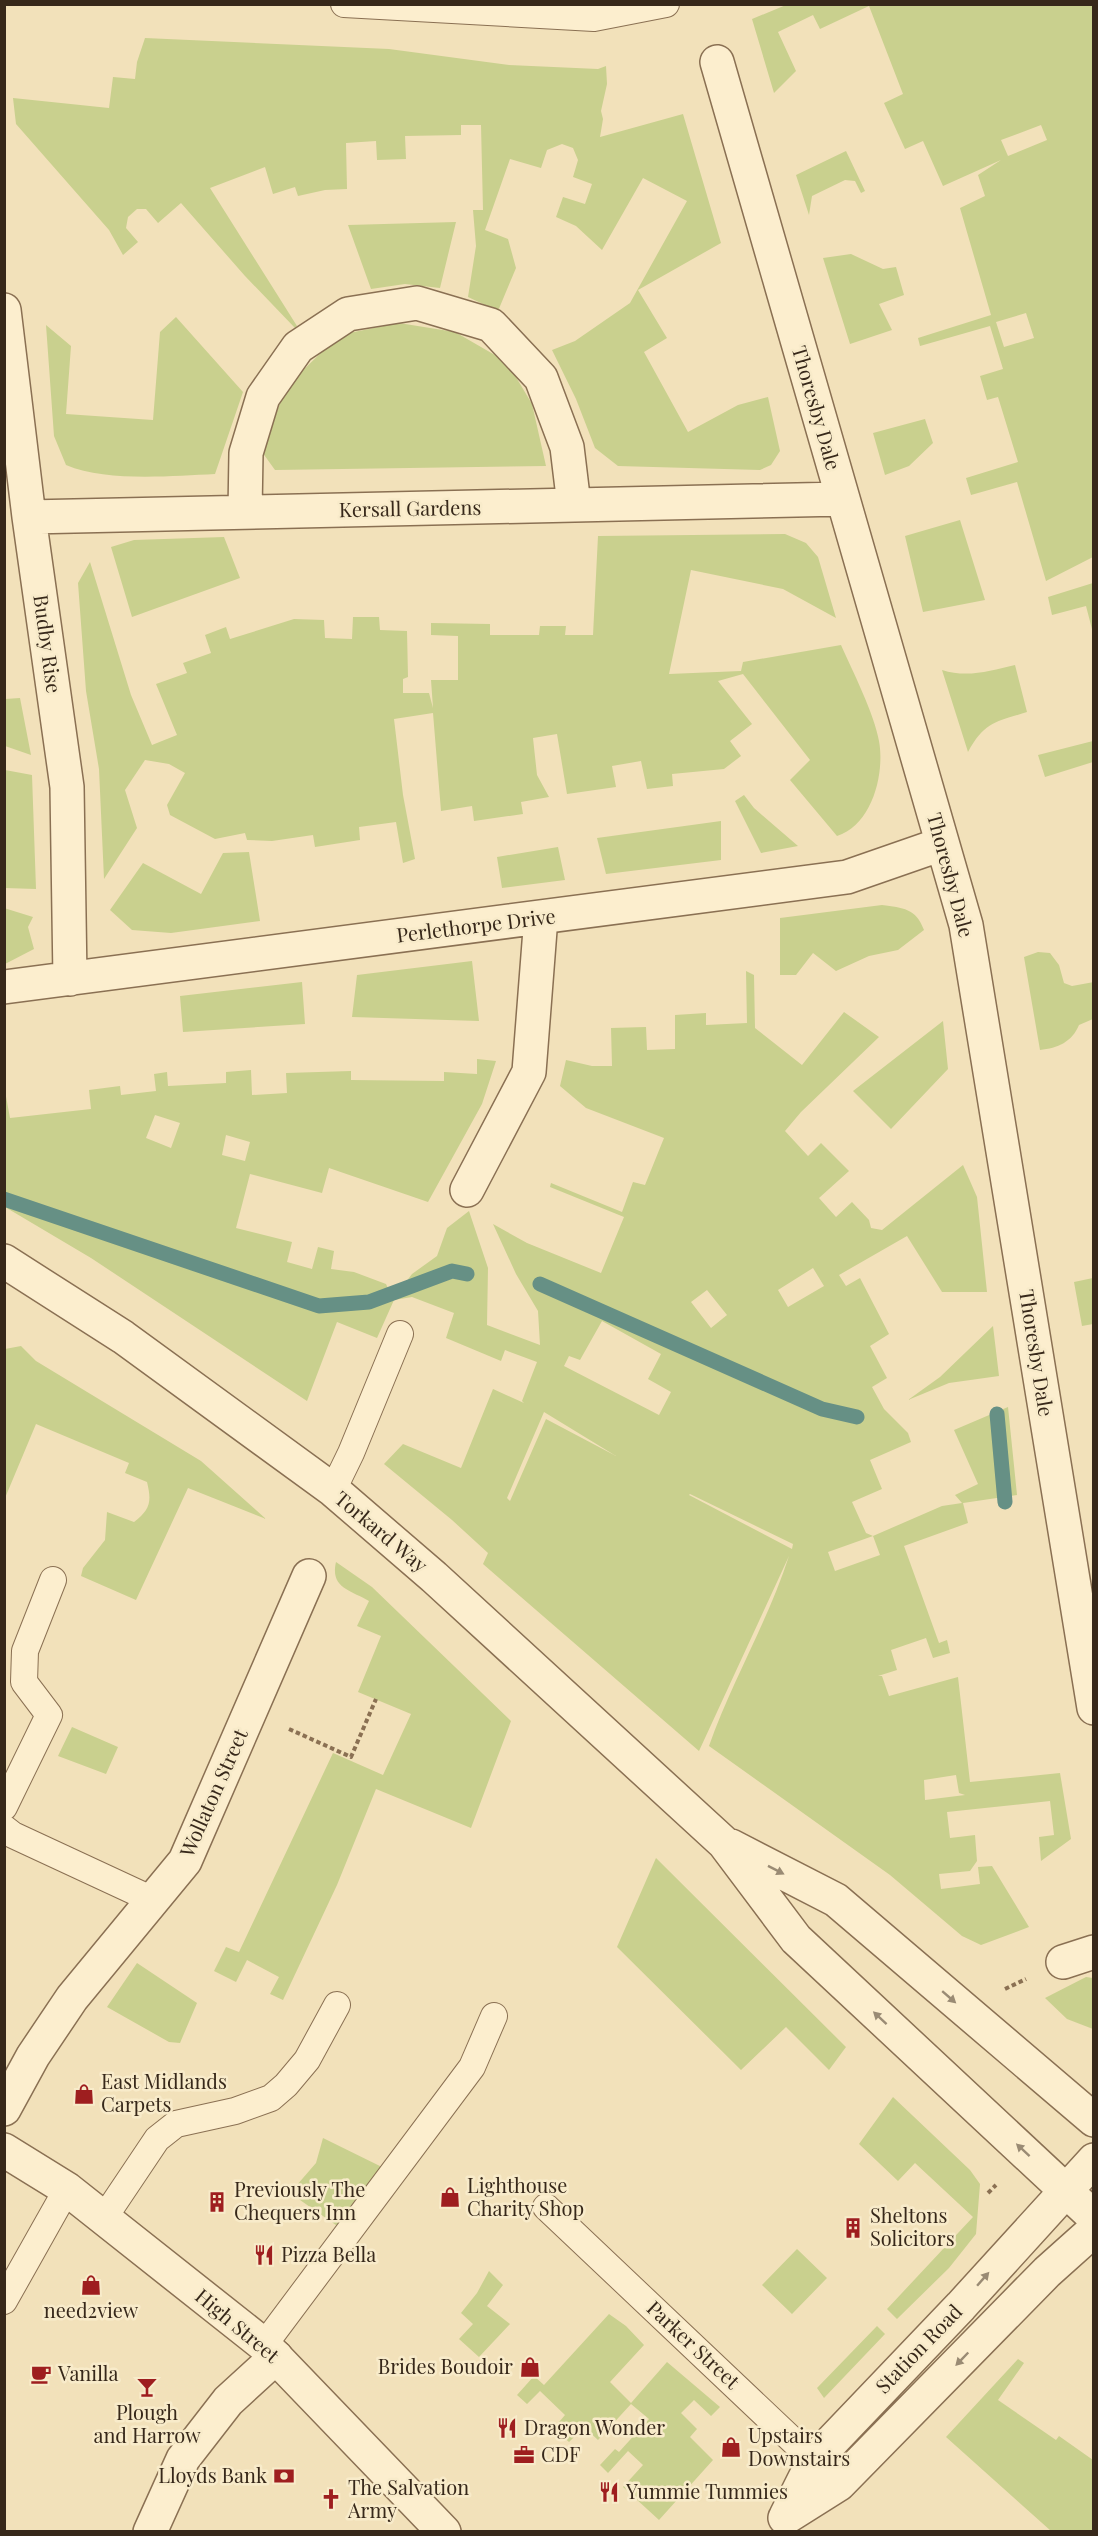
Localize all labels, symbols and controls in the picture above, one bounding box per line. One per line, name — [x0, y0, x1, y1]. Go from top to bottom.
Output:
street label: Thoresby Dale — [787, 342, 848, 473]
street label: Kersall Gardens — [339, 493, 481, 522]
street label: Budby Rise — [28, 593, 69, 695]
street label: Thoresby Dale — [922, 809, 981, 940]
street label: Perlethorpe Drive — [395, 901, 557, 948]
street label: Thoresby Dale — [1014, 1287, 1061, 1418]
street label: Torkard Way — [330, 1484, 434, 1578]
street label: Wollaton Street — [172, 1723, 253, 1862]
one-way arrow — [768, 1865, 785, 1874]
one-way arrow — [941, 1990, 956, 2003]
one-way arrow — [873, 2011, 887, 2025]
place label: East Midlands Carpets — [101, 2067, 227, 2117]
shop icon: East Midlands Carpets — [72, 2082, 96, 2106]
one-way arrow — [1016, 2144, 1030, 2158]
place label: Lighthouse Charity Shop — [467, 2171, 584, 2221]
place label: Previously The Chequers Inn — [234, 2175, 365, 2225]
shop icon: Lighthouse Charity Shop — [438, 2185, 462, 2209]
building icon: Previously The Chequers Inn — [205, 2190, 229, 2214]
place label: Sheltons Solicitors — [870, 2201, 955, 2251]
building icon: Sheltons Solicitors — [841, 2216, 865, 2240]
place label: Pizza Bella — [281, 2240, 376, 2267]
restaurant icon: Pizza Bella — [252, 2243, 276, 2267]
one-way arrow — [976, 2272, 989, 2287]
shop icon: need2view — [79, 2273, 103, 2297]
street label: High Street — [190, 2282, 286, 2369]
street label: Parker Street — [642, 2294, 747, 2395]
place label: need2view — [44, 2296, 139, 2323]
street label: Station Road — [869, 2297, 968, 2398]
place label: Brides Boudoir — [378, 2352, 513, 2379]
one-way arrow — [956, 2352, 970, 2366]
shop icon: Brides Boudoir — [518, 2355, 542, 2379]
place label: Vanilla — [57, 2359, 119, 2386]
cafe icon: Vanilla — [29, 2362, 53, 2386]
bar icon: Plough and Harrow — [135, 2375, 159, 2399]
place label: Plough and Harrow — [93, 2398, 201, 2448]
place label: Dragon Wonder — [524, 2413, 665, 2440]
restaurant icon: Dragon Wonder — [495, 2416, 519, 2440]
place label: Upstairs Downstairs — [748, 2421, 850, 2471]
shop icon: Upstairs Downstairs — [719, 2435, 743, 2459]
place label: CDF — [541, 2440, 580, 2467]
office icon: CDF — [512, 2443, 536, 2467]
place label: Lloyds Bank — [158, 2461, 267, 2488]
bank icon: Lloyds Bank — [272, 2464, 296, 2488]
place label: The Salvation Army — [347, 2473, 469, 2523]
place label: Yummie Tummies — [625, 2477, 788, 2504]
restaurant icon: Yummie Tummies — [597, 2480, 621, 2504]
church icon: The Salvation Army — [319, 2487, 343, 2511]

